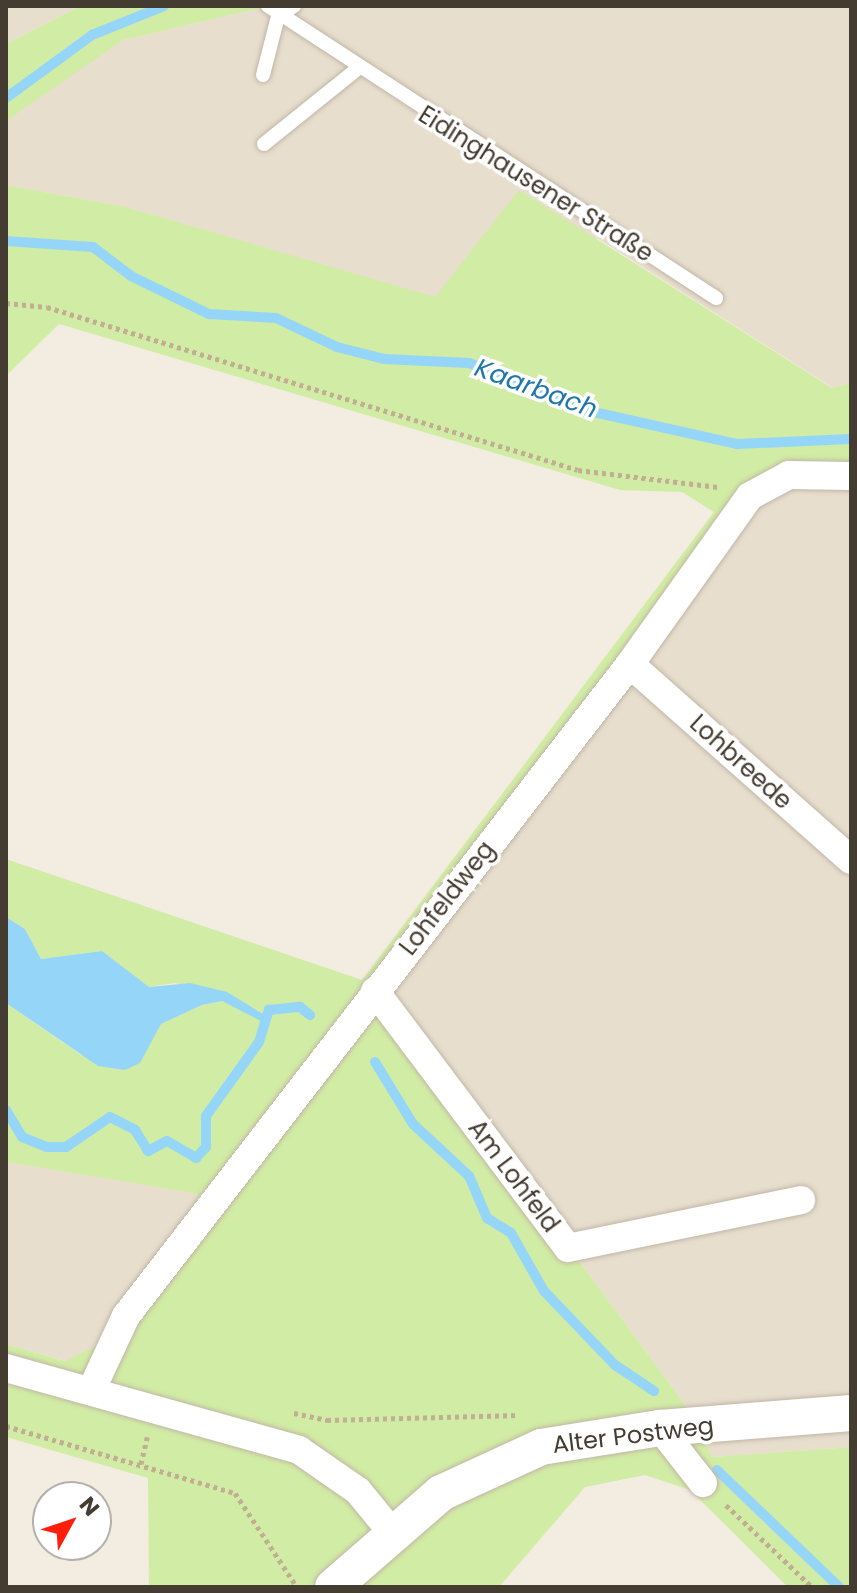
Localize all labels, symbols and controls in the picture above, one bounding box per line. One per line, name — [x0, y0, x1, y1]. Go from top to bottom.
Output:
street label: Eidinghausener Straße — [413, 100, 659, 268]
water label: Kaarbach — [471, 352, 601, 426]
street label: Lohbreede — [684, 709, 798, 815]
street label: Lohfeldweg — [394, 835, 500, 961]
street label: Am Lohfeld — [462, 1114, 566, 1238]
street label: Alter Postweg — [551, 1411, 715, 1459]
north arrow — [32, 1481, 112, 1561]
text: N — [72, 1490, 106, 1523]

